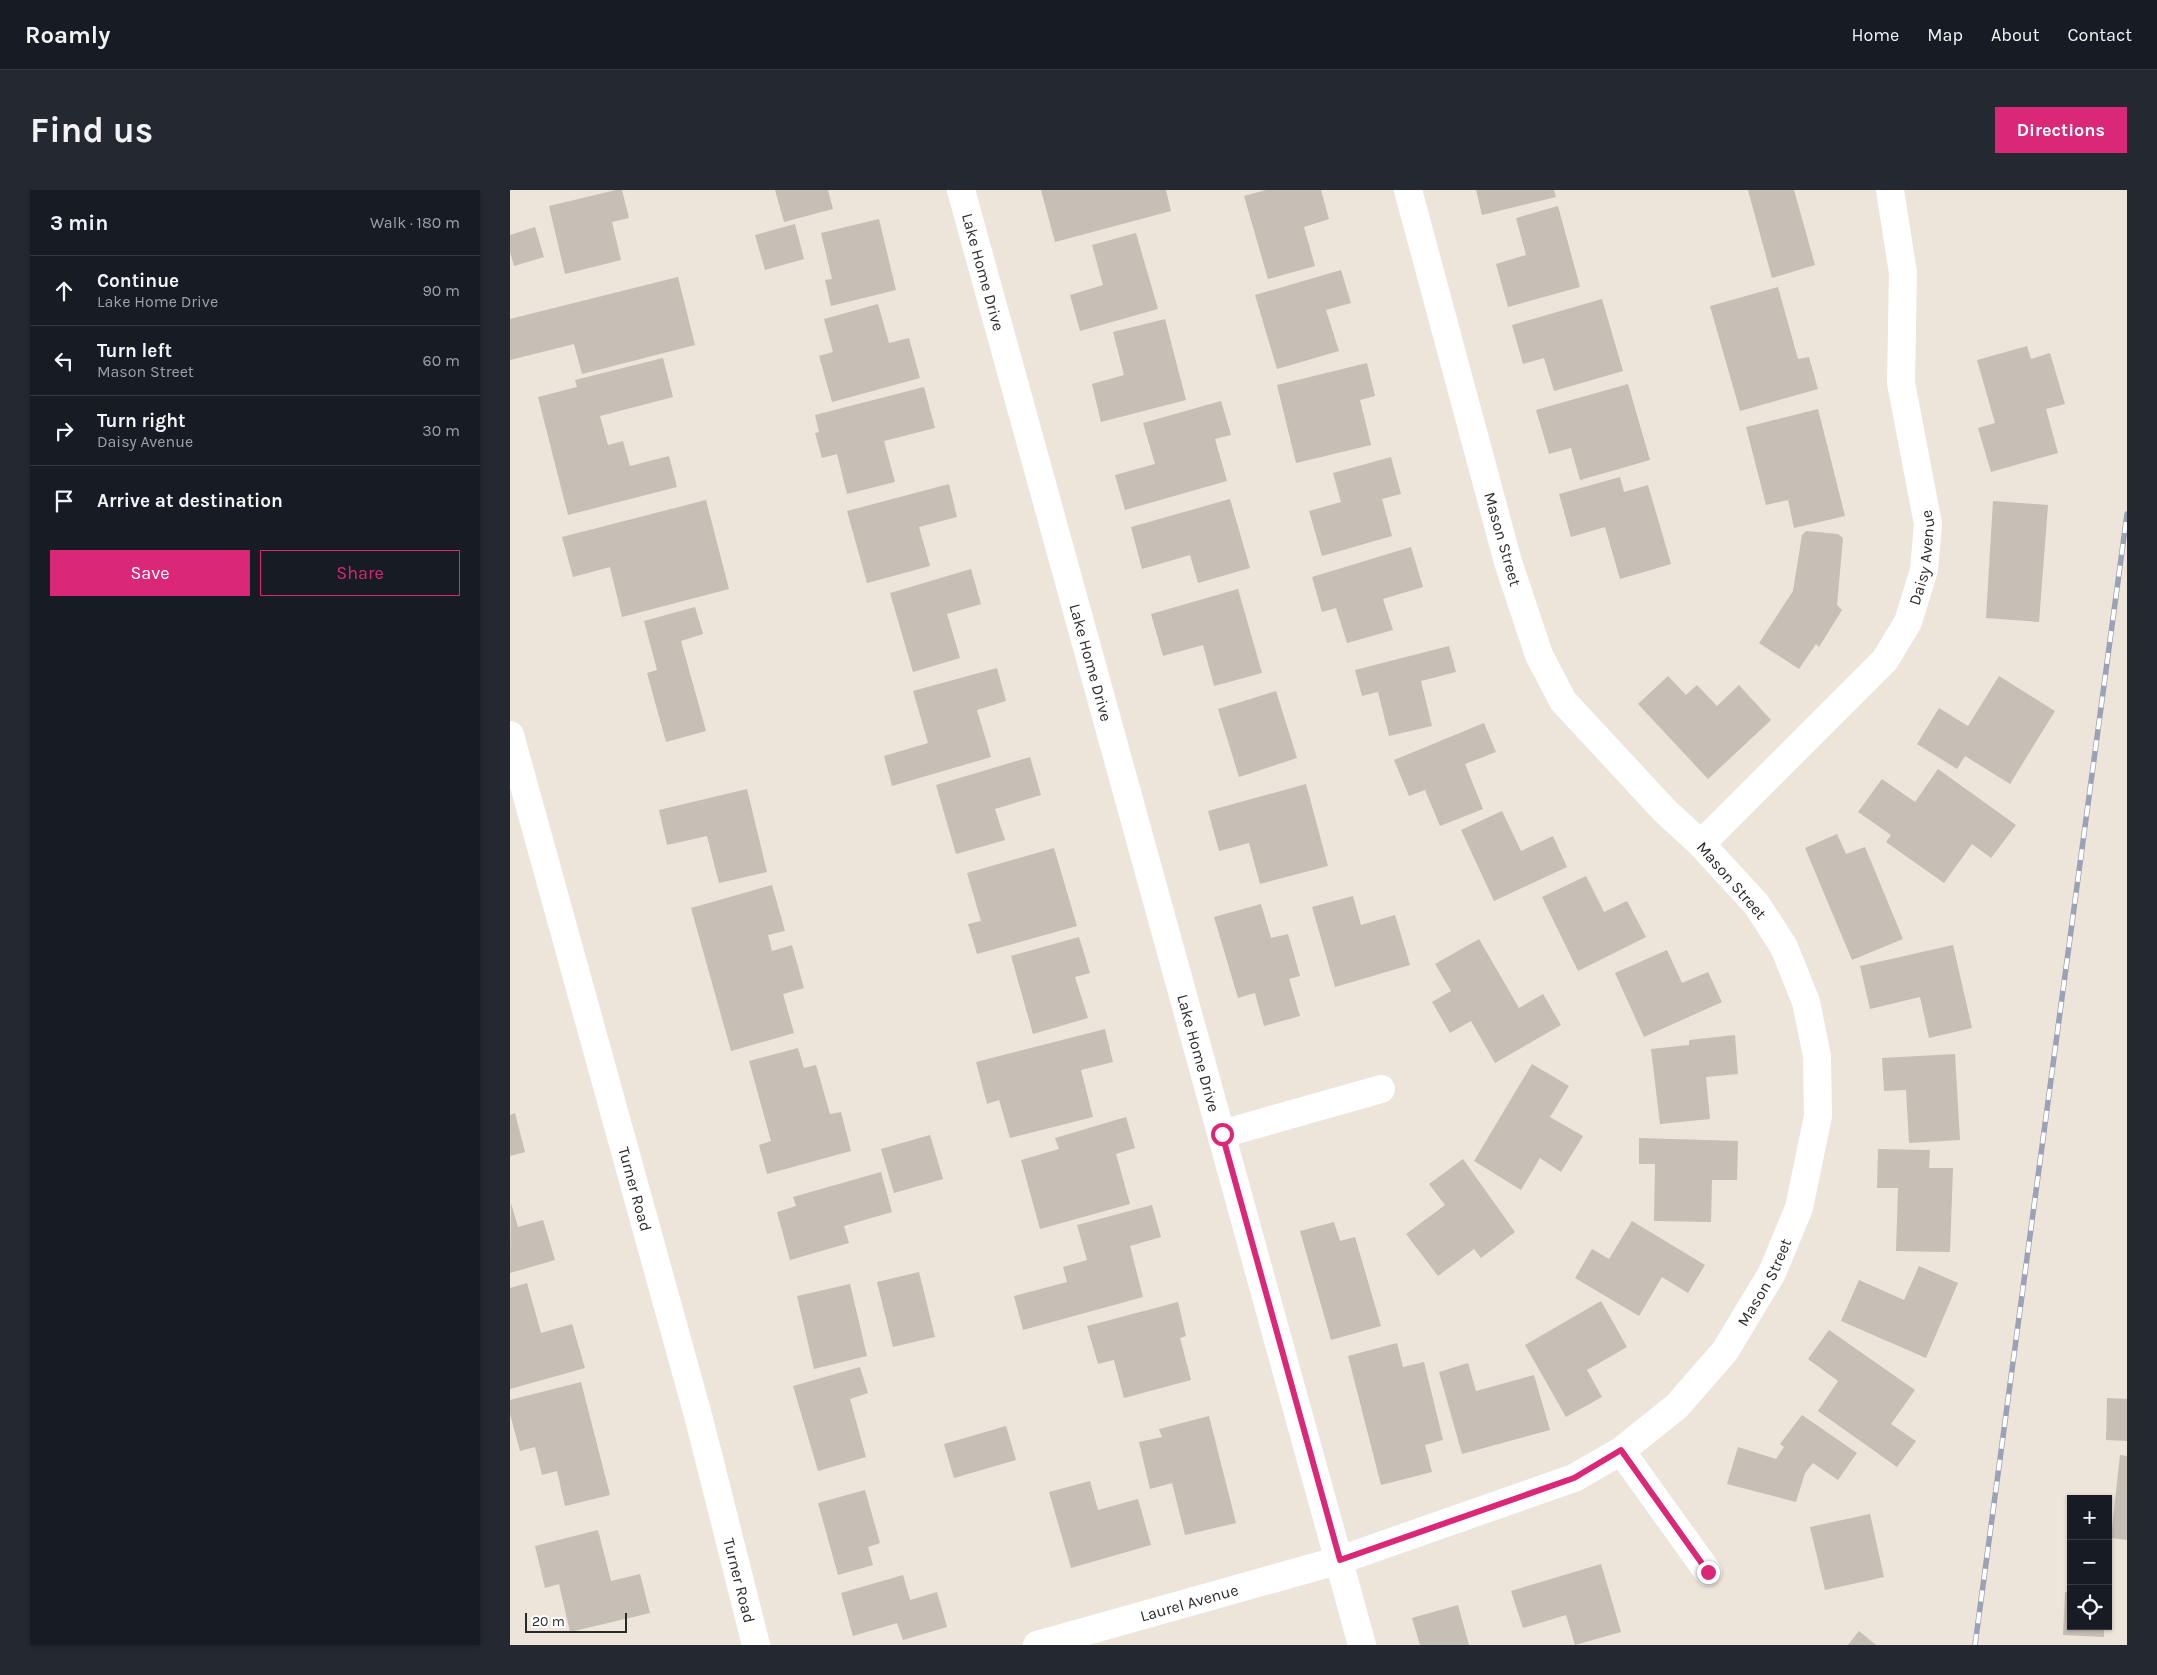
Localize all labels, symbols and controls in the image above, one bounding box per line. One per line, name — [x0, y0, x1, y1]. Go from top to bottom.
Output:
text: Roamly — [25, 21, 110, 49]
text: Home — [1851, 24, 1899, 46]
text: Map — [1927, 24, 1963, 46]
text: About — [1991, 24, 2040, 46]
text: Contact — [2068, 24, 2132, 46]
button: Directions — [1995, 107, 2127, 153]
text: Find us — [30, 110, 153, 151]
text: 3 min — [50, 211, 108, 235]
street label: Lake Home Drive — [958, 211, 1008, 333]
text: Walk · 180 m — [370, 213, 460, 232]
text: Continue — [97, 270, 179, 292]
icon: ahead — [50, 277, 78, 305]
text: 90 m — [422, 281, 460, 300]
text: Lake Home Drive — [97, 292, 218, 311]
text: Turn left — [97, 340, 172, 362]
icon: left — [50, 347, 78, 375]
text: 60 m — [423, 351, 460, 370]
text: Mason Street — [97, 362, 194, 381]
text: Turn right — [97, 410, 186, 432]
icon: right — [50, 417, 78, 445]
text: 30 m — [422, 421, 460, 440]
text: Daisy Avenue — [97, 432, 193, 451]
icon: arrive — [50, 487, 78, 515]
text: Arrive at destination — [97, 490, 283, 512]
street label: Mason Street — [1480, 490, 1525, 588]
street label: Daisy Avenue — [1905, 508, 1939, 607]
button: Save — [50, 550, 250, 596]
button: Share — [260, 550, 460, 596]
street label: Lake Home Drive — [1065, 602, 1116, 723]
street label: Mason Street — [1693, 838, 1771, 923]
street label: Lake Home Drive — [1173, 992, 1224, 1114]
route start — [1211, 1123, 1234, 1146]
street label: Turner Road — [614, 1145, 656, 1233]
street label: Mason Street — [1733, 1236, 1795, 1330]
map controls — [2067, 1495, 2112, 1630]
button: + — [2067, 1495, 2112, 1540]
street label: Turner Road — [719, 1536, 759, 1625]
button: − — [2067, 1540, 2112, 1585]
route end — [1697, 1561, 1720, 1584]
street label: Laurel Avenue — [1138, 1580, 1240, 1626]
button: locate — [2067, 1585, 2112, 1630]
scale bar — [525, 1610, 628, 1633]
text: 20 m — [532, 1613, 565, 1630]

